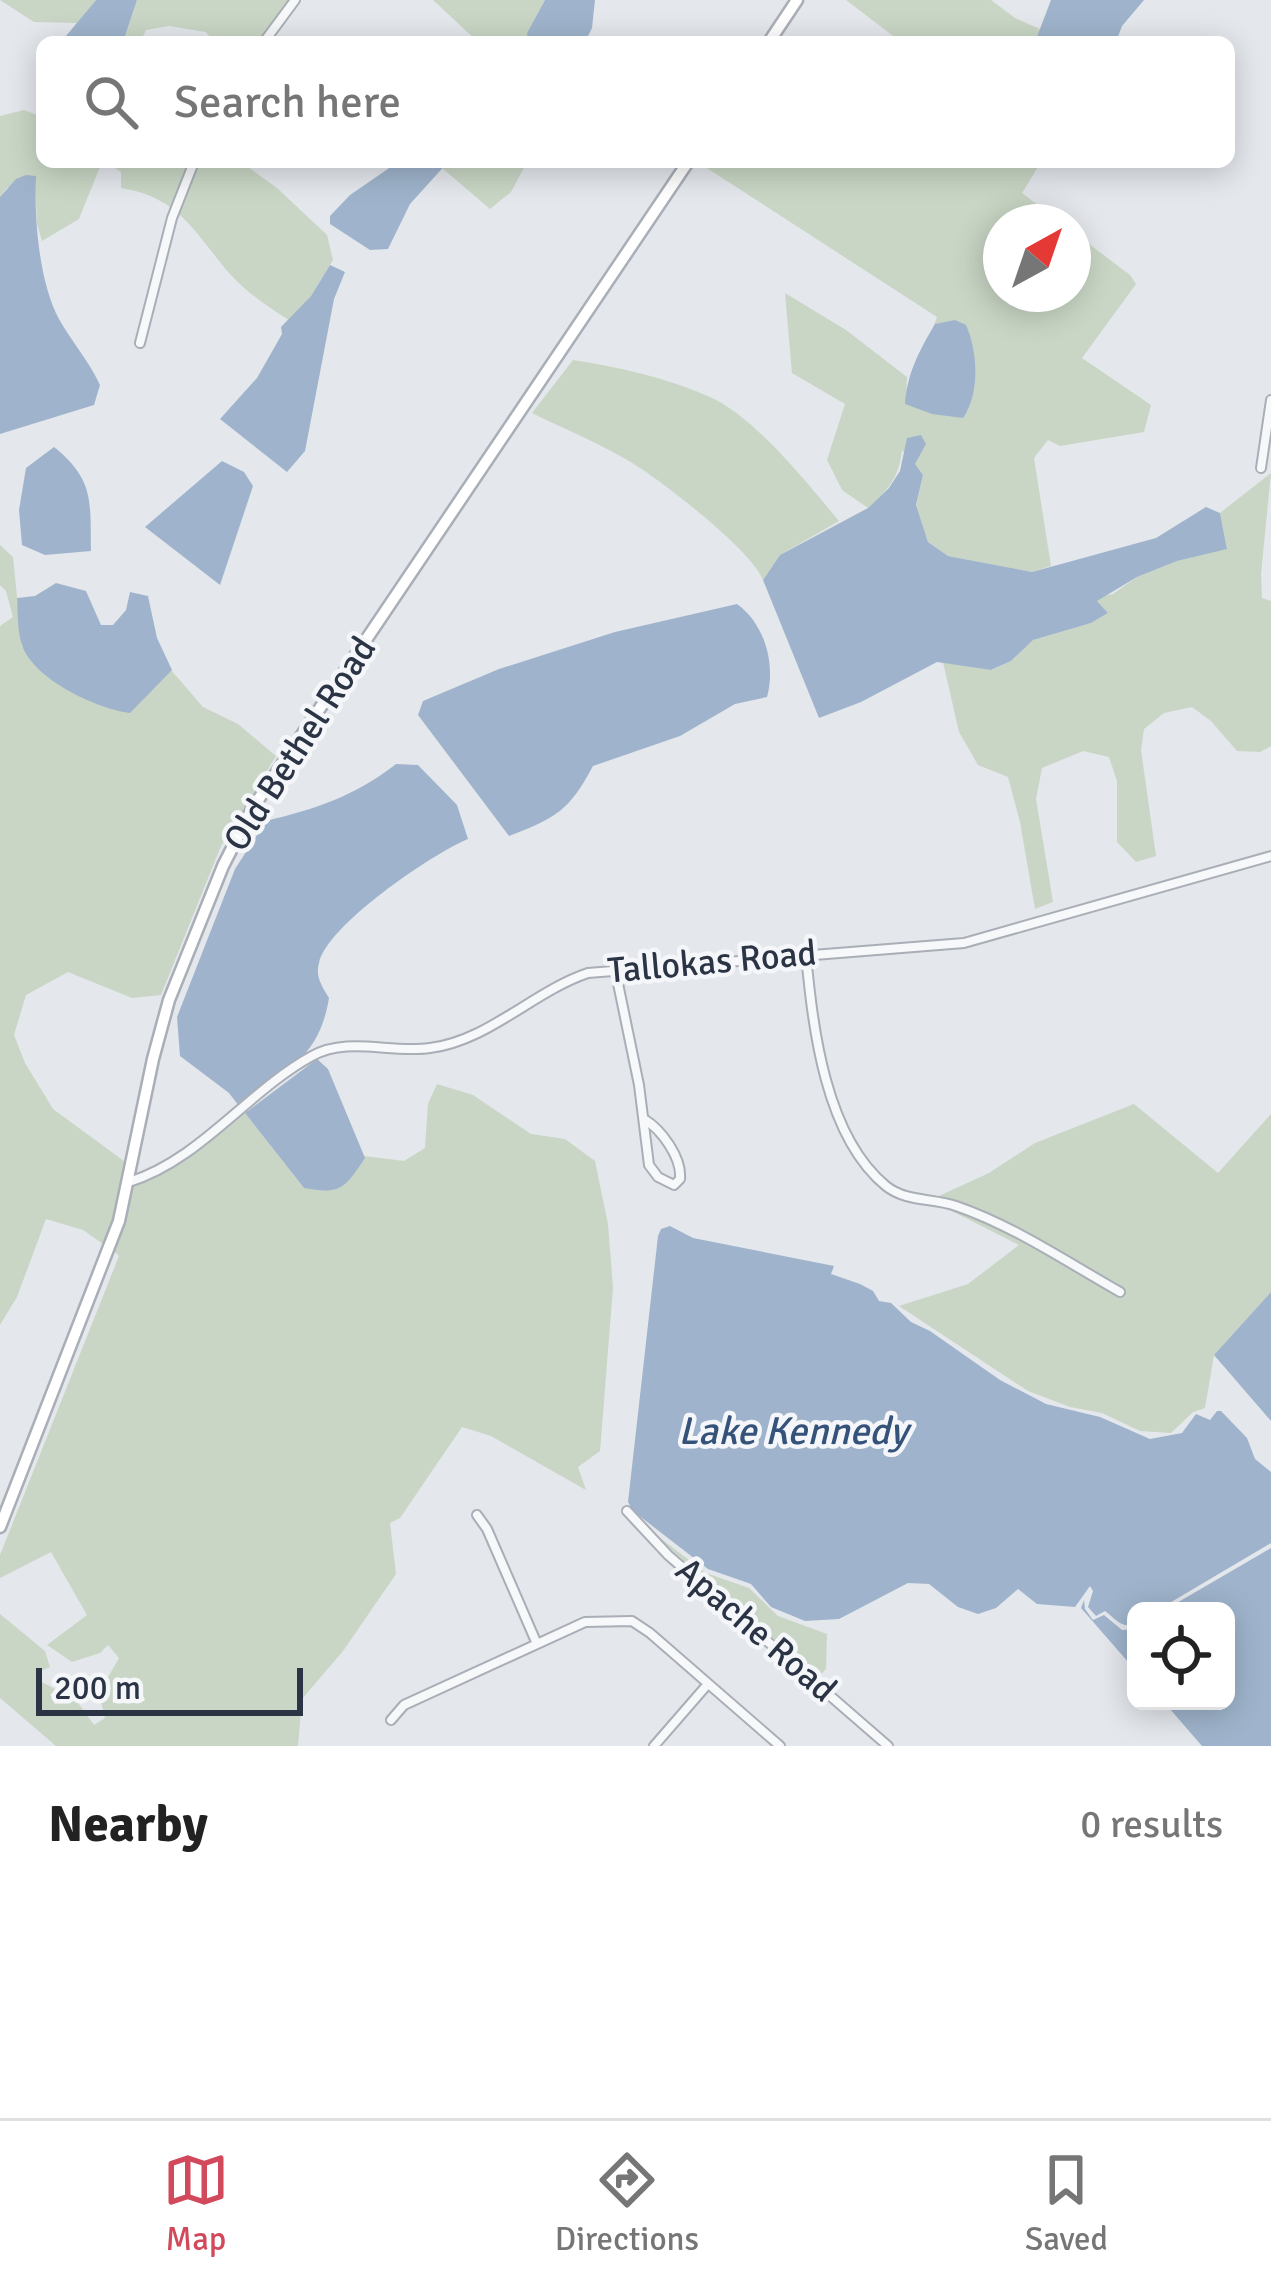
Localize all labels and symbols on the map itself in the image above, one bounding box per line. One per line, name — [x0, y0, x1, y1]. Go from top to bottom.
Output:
north arrow — [983, 204, 1091, 312]
street label: Old Bethel Road — [214, 628, 386, 860]
street label: Tallokas Road — [606, 930, 818, 994]
water label: Lake Kennedy — [678, 1407, 913, 1455]
street label: Apache Road — [666, 1548, 846, 1712]
scale bar — [36, 1662, 303, 1715]

